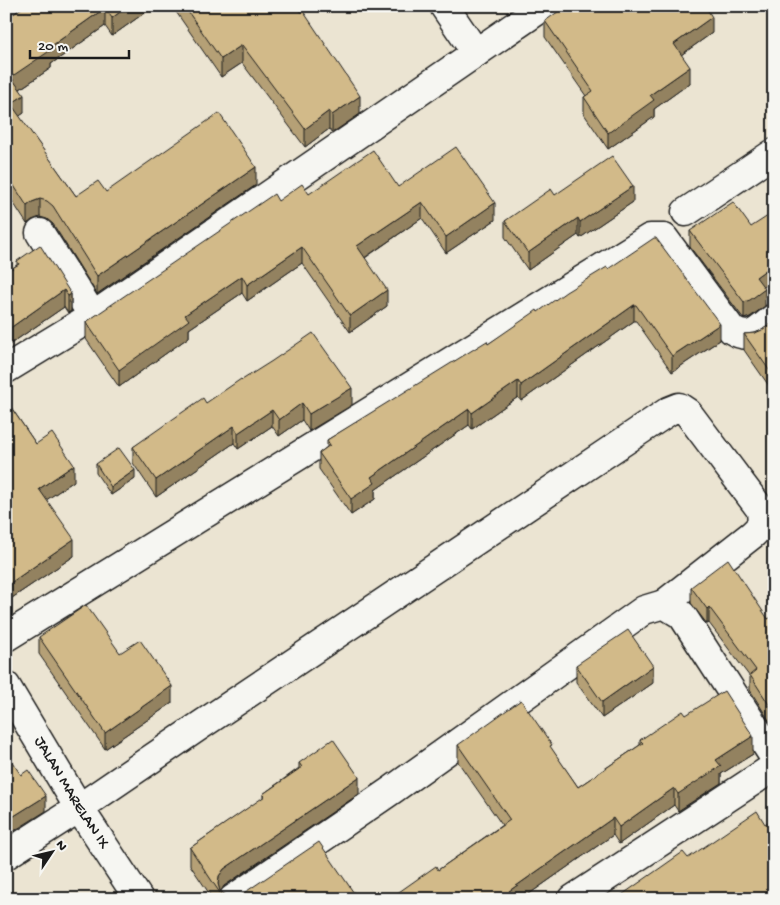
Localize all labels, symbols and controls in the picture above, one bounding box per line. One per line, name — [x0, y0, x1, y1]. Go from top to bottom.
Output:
scale bar — [30, 28, 129, 60]
text: 20 m — [38, 38, 68, 56]
street label: JALAN MARELAN IX — [30, 734, 114, 852]
north arrow — [28, 828, 78, 878]

